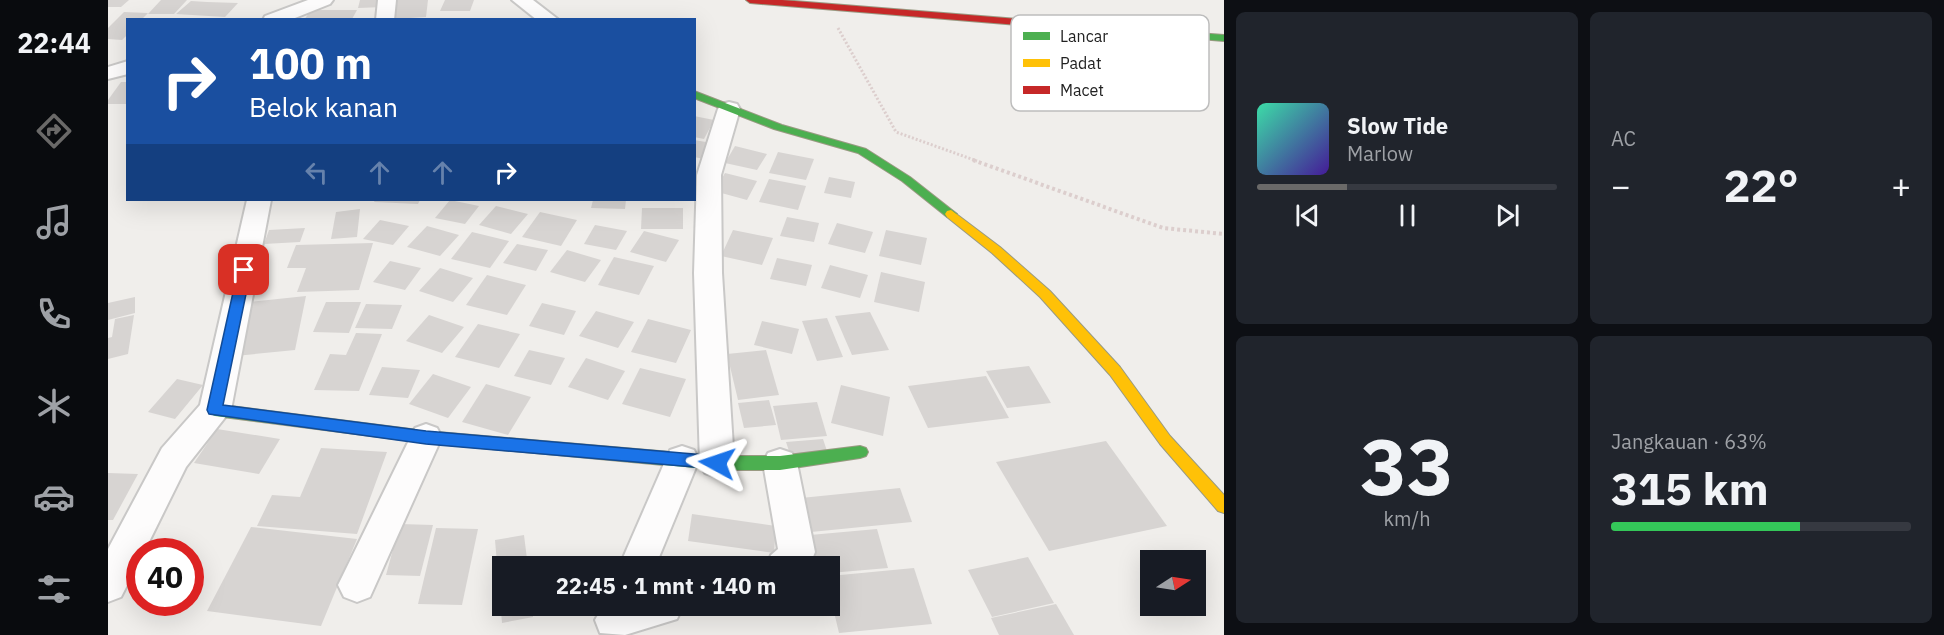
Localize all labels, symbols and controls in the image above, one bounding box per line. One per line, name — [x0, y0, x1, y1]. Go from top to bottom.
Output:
legend — [1011, 15, 1209, 111]
text: 22:44 — [17, 25, 91, 60]
text: Lancar — [1060, 26, 1108, 46]
text: 100 m — [249, 36, 372, 91]
icon: right — [150, 42, 228, 120]
text: Padat — [1060, 53, 1102, 73]
text: Macet — [1060, 80, 1104, 100]
text: Belok kanan — [249, 89, 398, 124]
icon: directions — [33, 110, 75, 152]
text: Slow Tide — [1347, 111, 1448, 140]
text: AC — [1611, 125, 1636, 152]
text: Marlow — [1347, 140, 1413, 167]
icon: left — [300, 156, 333, 189]
icon: ahead — [363, 156, 396, 189]
icon: ahead — [426, 156, 459, 189]
icon: right — [489, 156, 522, 189]
text: 22° — [1723, 156, 1799, 214]
text: − — [1611, 164, 1631, 207]
text: + — [1891, 164, 1911, 207]
icon: previous — [1291, 199, 1324, 232]
icon: pause — [1391, 199, 1424, 232]
icon: next — [1491, 199, 1524, 232]
icon: music — [33, 201, 75, 243]
pin — [218, 244, 269, 295]
icon: arrive — [227, 253, 260, 286]
icon: phone — [33, 293, 75, 335]
icon: climate — [33, 385, 75, 427]
text: 33 — [1360, 415, 1454, 516]
text: Jangkauan · 63% — [1611, 428, 1767, 455]
position arrow — [685, 431, 749, 495]
text: 315 km — [1611, 459, 1769, 517]
icon: car — [33, 476, 75, 518]
text: km/h — [1383, 505, 1431, 532]
speed limit sign: 40 — [126, 538, 204, 616]
north arrow — [1140, 550, 1206, 616]
map controls — [1140, 550, 1206, 616]
icon: filters — [33, 568, 75, 610]
text: 22:45 · 1 mnt · 140 m — [556, 571, 776, 600]

